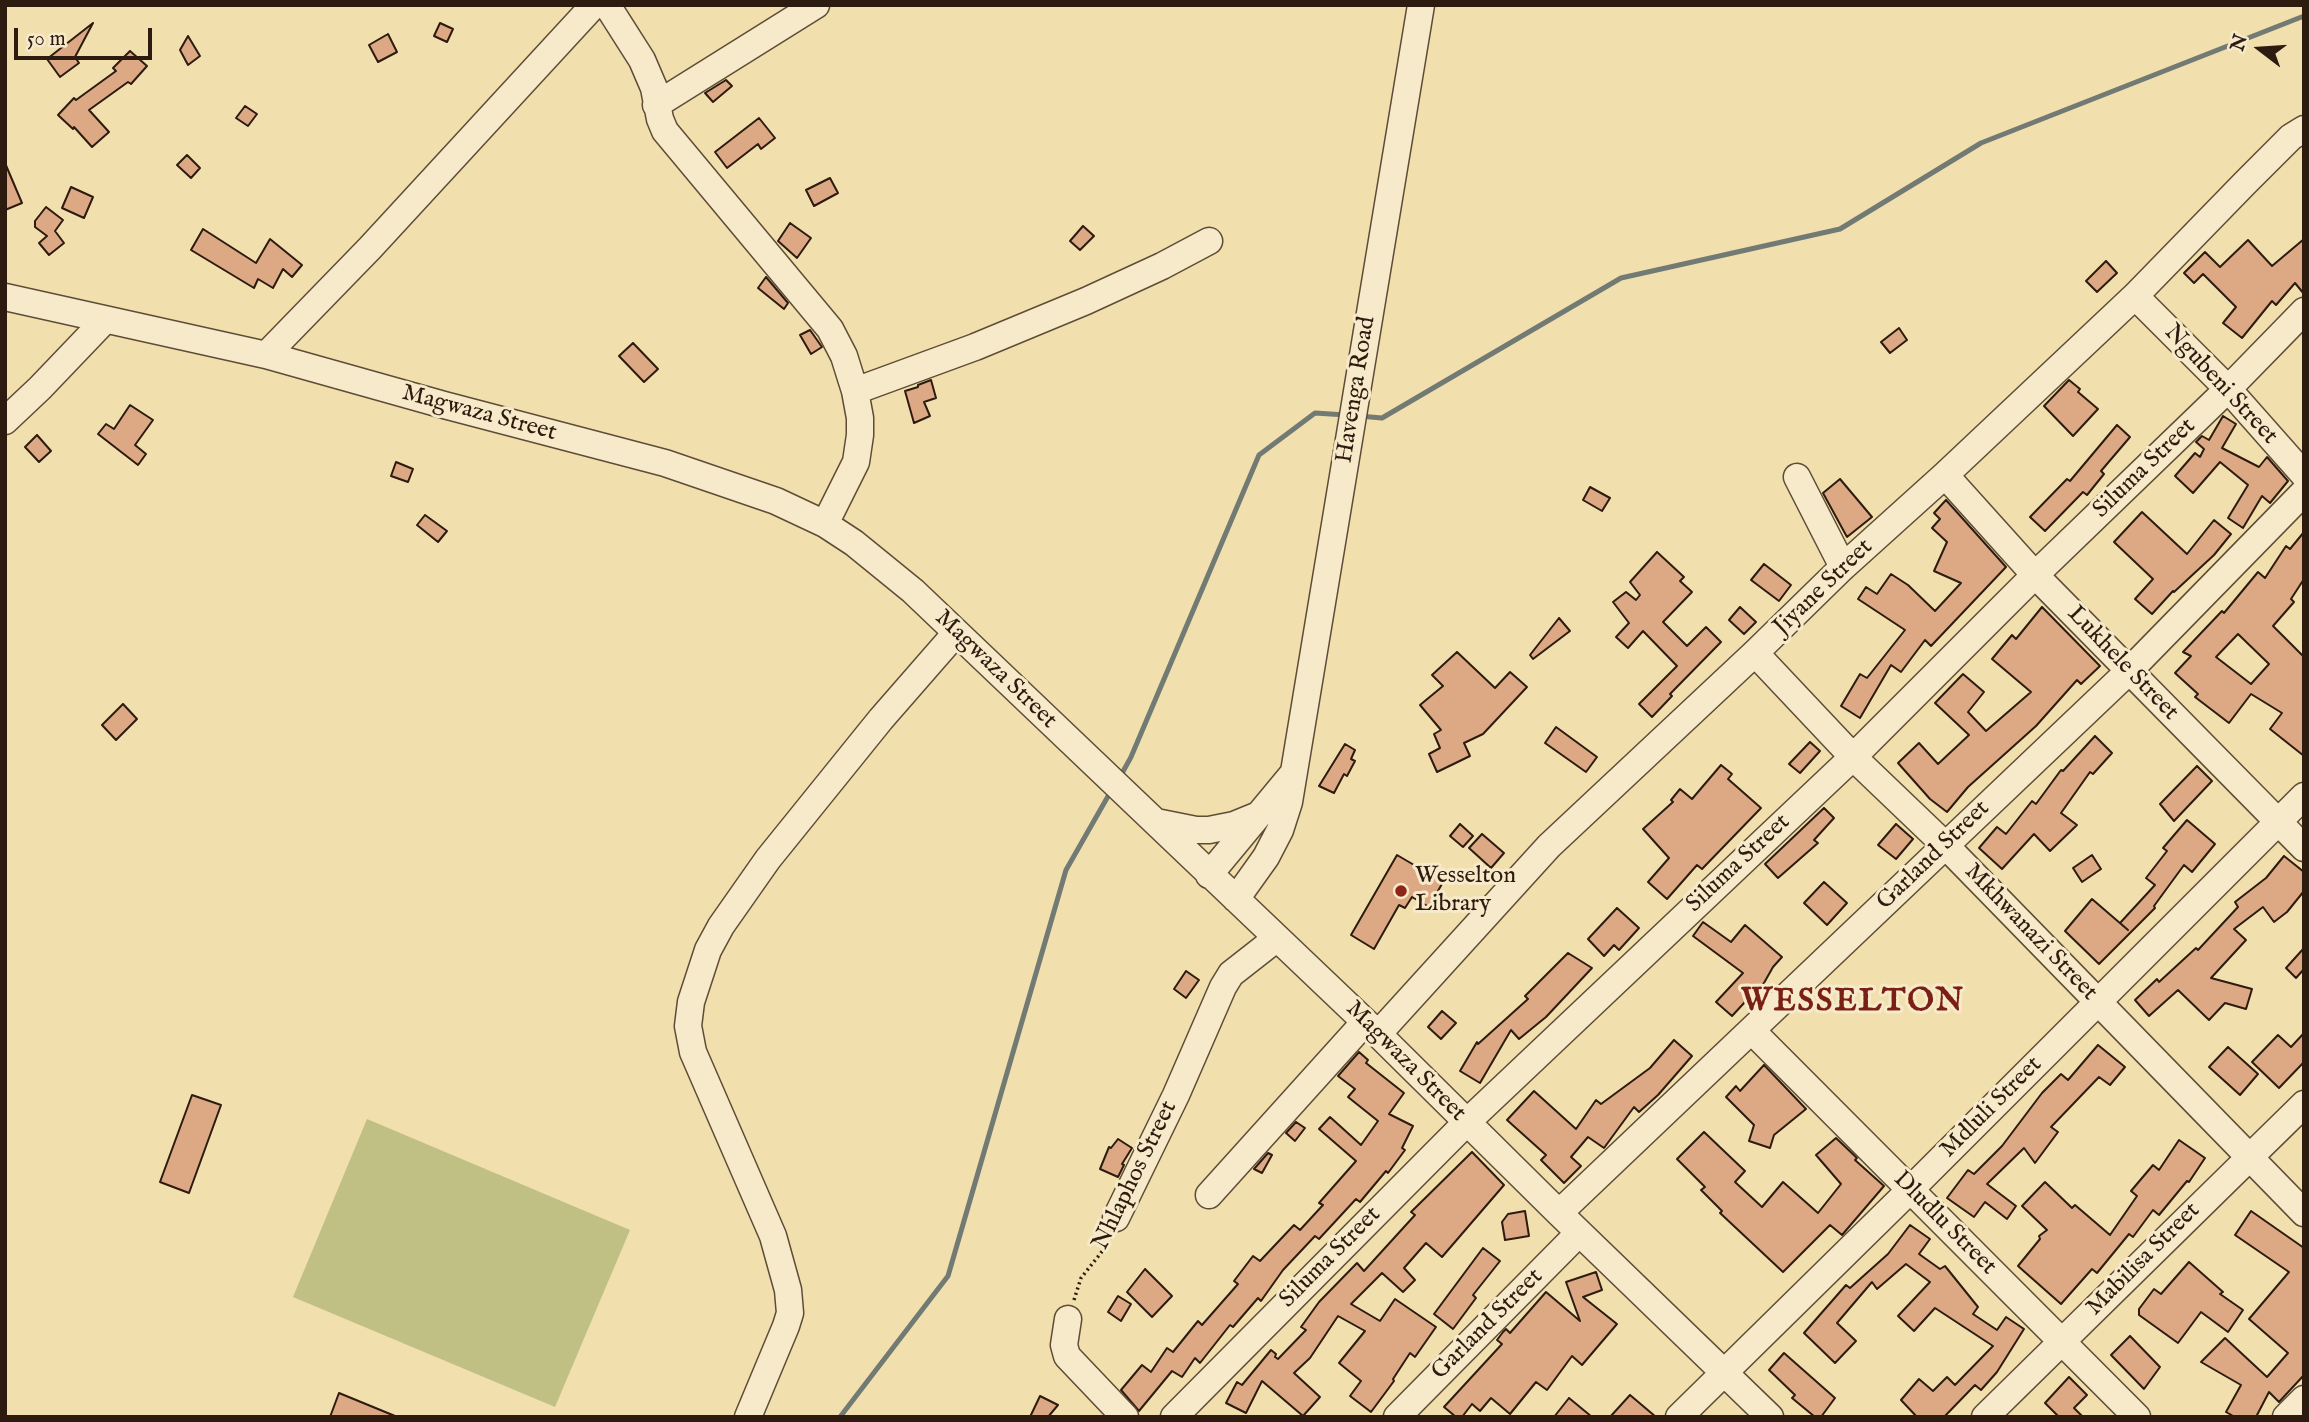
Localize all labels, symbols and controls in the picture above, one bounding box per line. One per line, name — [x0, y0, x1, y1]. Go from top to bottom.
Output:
scale bar — [18, 14, 156, 58]
north arrow — [2225, 14, 2295, 84]
text: 50 m — [27, 26, 66, 53]
text: N — [2226, 31, 2254, 54]
street label: Havenga Road — [1331, 315, 1383, 465]
street label: Ngubeni Street — [2157, 319, 2283, 451]
street label: Magwaza Street — [399, 380, 559, 448]
street label: Siluma Street — [2088, 413, 2202, 525]
street label: Jiyane Street — [1768, 534, 1880, 642]
street label: Lukhele Street — [2060, 601, 2184, 727]
street label: Magwaza Street — [928, 604, 1062, 736]
street label: Garland Street — [1872, 795, 1996, 917]
street label: Siluma Street — [1681, 809, 1797, 919]
street label: Mkhwanazi Street — [1957, 858, 2103, 1008]
place label: Wesselton Library — [1415, 863, 1516, 919]
marker: Wesselton Library — [1393, 883, 1409, 899]
district label: WESSELTON — [1742, 984, 1964, 1022]
street label: Magwaza Street — [1339, 996, 1471, 1128]
street label: Mdluli Street — [1935, 1051, 2049, 1165]
street label: Nhlaphos Street — [1087, 1097, 1185, 1255]
street label: Dludlu Street — [1886, 1166, 2002, 1282]
street label: Mabilisa Street — [2081, 1197, 2207, 1323]
street label: Siluma Street — [1274, 1201, 1388, 1315]
street label: Garland Street — [1426, 1263, 1550, 1387]

